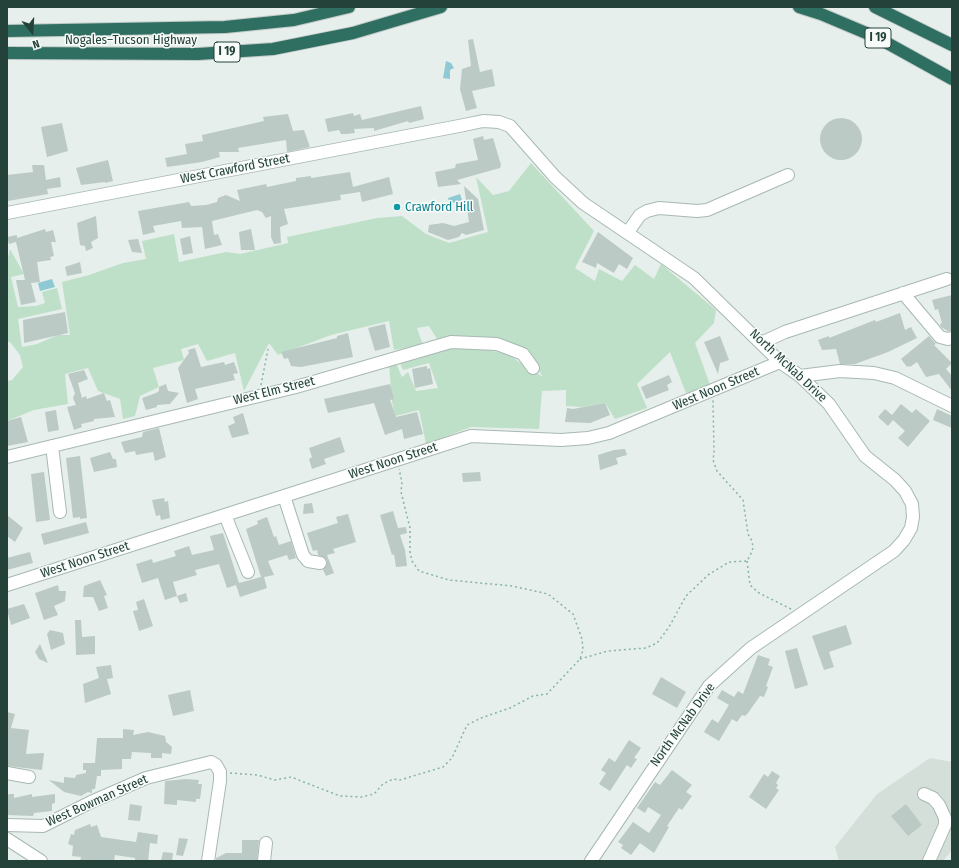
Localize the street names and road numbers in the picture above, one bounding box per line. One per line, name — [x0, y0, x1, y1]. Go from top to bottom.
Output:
road number: I 19 — [865, 28, 891, 48]
street label: Nogales–Tucson Highway — [65, 32, 197, 48]
road number: I 19 — [214, 42, 240, 62]
street label: West Crawford Street — [179, 151, 291, 187]
street label: North McNab Drive — [746, 326, 830, 406]
street label: West Noon Street — [670, 364, 762, 414]
street label: West Elm Street — [232, 373, 316, 409]
street label: West Noon Street — [347, 439, 439, 483]
street label: West Noon Street — [39, 538, 131, 582]
street label: North McNab Drive — [647, 680, 719, 770]
street label: West Bowman Street — [44, 772, 150, 830]

